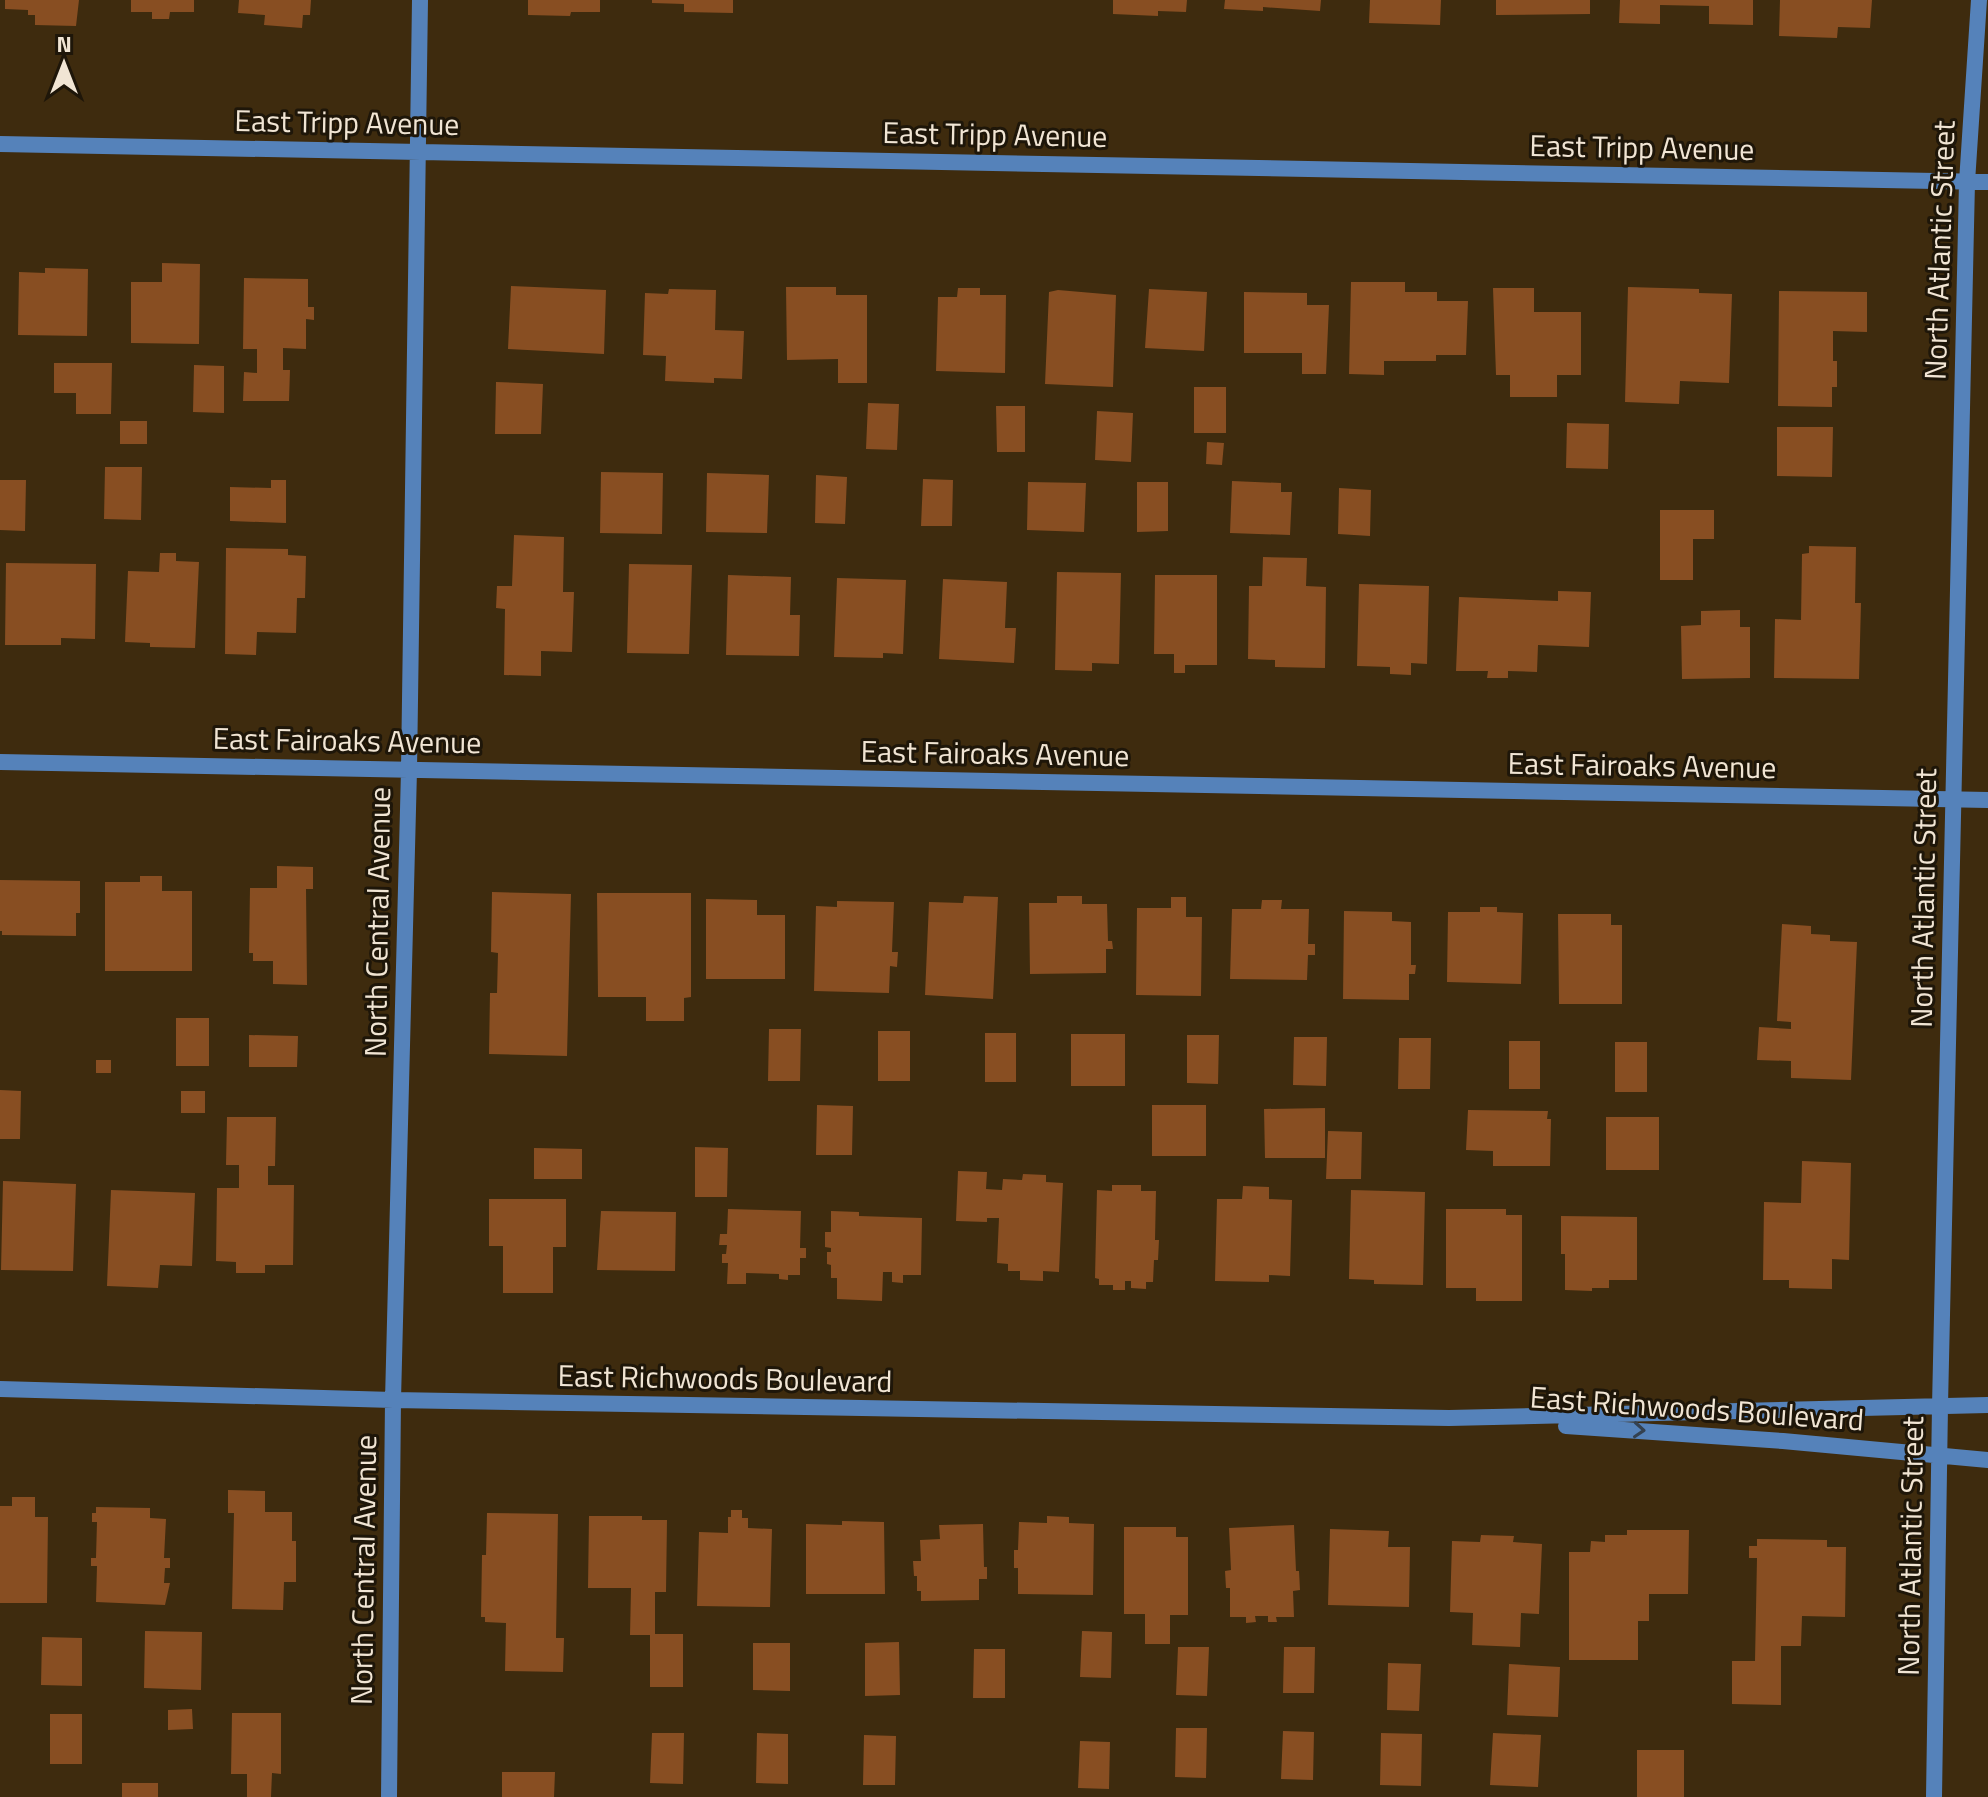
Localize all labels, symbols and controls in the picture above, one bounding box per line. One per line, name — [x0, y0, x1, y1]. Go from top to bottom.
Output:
north arrow — [24, 24, 104, 104]
text: N — [56, 27, 72, 61]
street label: East Tripp Avenue — [234, 97, 460, 147]
street label: East Tripp Avenue — [882, 109, 1108, 159]
street label: North Atlantic Street — [1911, 119, 1967, 381]
street label: East Tripp Avenue — [1529, 122, 1755, 172]
street label: East Fairoaks Avenue — [212, 715, 482, 765]
street label: East Fairoaks Avenue — [860, 728, 1130, 778]
street label: East Fairoaks Avenue — [1507, 740, 1777, 790]
street label: North Atlantic Street — [1898, 767, 1948, 1028]
street label: North Central Avenue — [352, 787, 402, 1057]
street label: East Richwoods Boulevard — [557, 1352, 893, 1404]
street label: East Richwoods Boulevard — [1528, 1373, 1866, 1443]
street label: North Atlantic Street — [1885, 1415, 1935, 1676]
one-way arrow — [1633, 1421, 1646, 1438]
street label: North Central Avenue — [338, 1435, 388, 1705]

